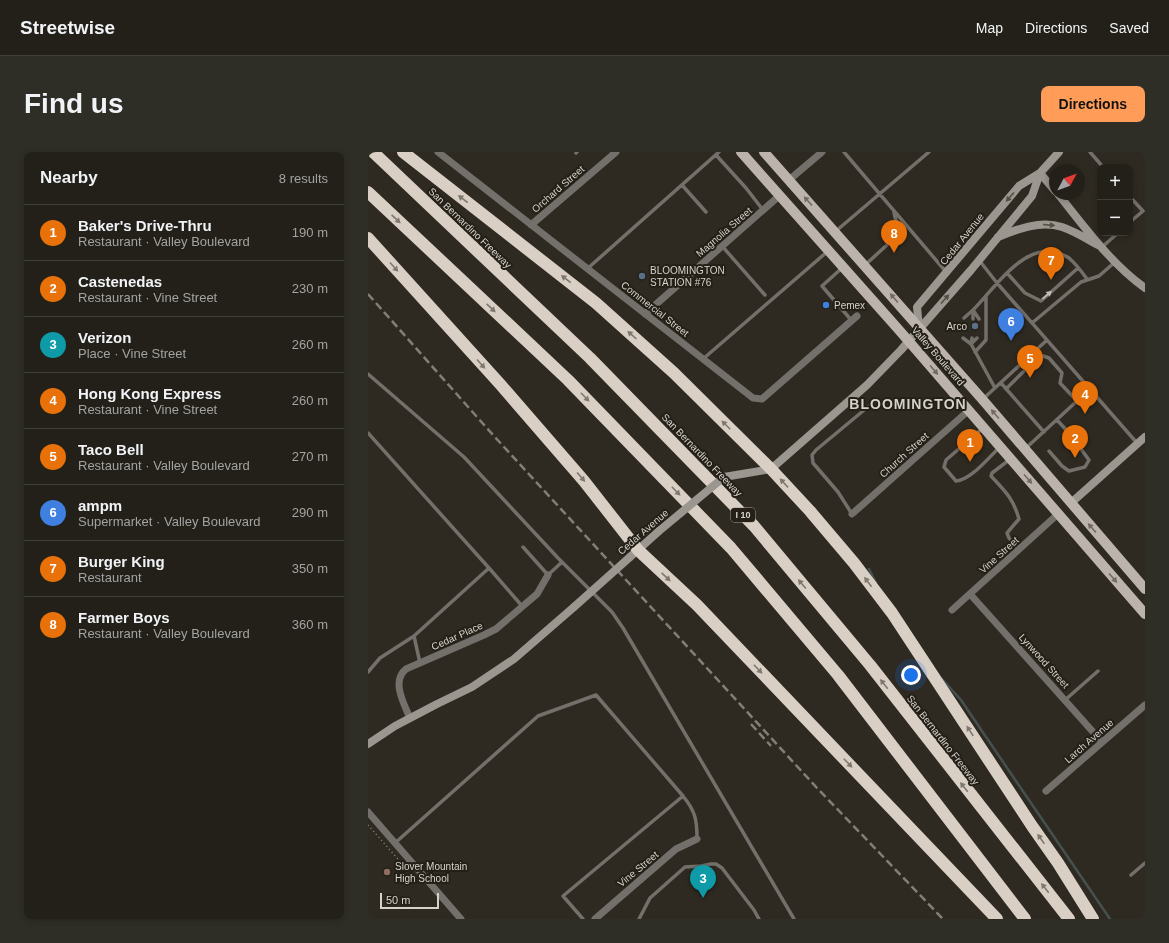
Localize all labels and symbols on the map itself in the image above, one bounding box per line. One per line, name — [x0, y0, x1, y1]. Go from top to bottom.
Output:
street label: Orchard Street — [530, 163, 587, 215]
north arrow — [1049, 164, 1085, 200]
street label: San Bernardino Freeway — [426, 186, 514, 270]
one-way arrow — [1005, 192, 1014, 202]
one-way arrow — [458, 195, 469, 204]
one-way arrow — [803, 196, 812, 206]
street label: Magnolia Street — [694, 205, 754, 259]
street label: Cedar Avenue — [938, 211, 986, 267]
one-way arrow — [392, 214, 401, 223]
pin: 8 — [881, 220, 907, 253]
one-way arrow — [1042, 222, 1055, 229]
pin: 7 — [1038, 247, 1064, 280]
one-way arrow — [389, 263, 398, 272]
place label: BLOOMINGTON STATION #76 — [650, 265, 725, 288]
marker: BLOOMINGTON STATION #76 — [637, 271, 647, 281]
one-way arrow — [560, 275, 571, 284]
street label: Commercial Street — [619, 279, 691, 339]
one-way arrow — [1042, 291, 1053, 300]
one-way arrow — [889, 293, 898, 304]
one-way arrow — [941, 293, 950, 304]
marker: Pemex — [821, 300, 831, 310]
place label: Pemex — [834, 300, 865, 311]
one-way arrow — [486, 303, 497, 312]
pin: 6 — [998, 308, 1024, 341]
place label: Arco — [946, 321, 967, 332]
marker: Arco — [970, 321, 980, 331]
street label: Valley Boulevard — [909, 324, 967, 388]
one-way arrow — [626, 331, 637, 340]
pin: 5 — [1017, 345, 1043, 378]
one-way arrow — [477, 359, 486, 369]
one-way arrow — [929, 365, 938, 376]
pin: 4 — [1072, 381, 1098, 414]
one-way arrow — [581, 392, 590, 402]
district label: BLOOMINGTON — [849, 396, 967, 412]
one-way arrow — [991, 409, 1000, 420]
street label: San Bernardino Freeway — [660, 411, 744, 499]
one-way arrow — [721, 420, 731, 430]
pin: 2 — [1062, 425, 1088, 458]
pin: 1 — [957, 429, 983, 462]
street label: Church Street — [877, 430, 931, 480]
one-way arrow — [576, 472, 585, 483]
one-way arrow — [1023, 475, 1032, 484]
one-way arrow — [779, 478, 789, 488]
one-way arrow — [671, 486, 681, 496]
street label: Cedar Avenue — [616, 507, 671, 557]
road number: I 10 — [731, 508, 755, 522]
one-way arrow — [1088, 522, 1097, 533]
street label: Vine Street — [977, 534, 1021, 576]
one-way arrow — [661, 572, 671, 581]
one-way arrow — [1109, 572, 1118, 583]
one-way arrow — [864, 576, 872, 587]
one-way arrow — [797, 578, 806, 589]
street label: Cedar Place — [430, 620, 485, 652]
street label: Lynwood Street — [1017, 632, 1071, 691]
one-way arrow — [753, 664, 763, 674]
your location — [901, 665, 921, 685]
one-way arrow — [880, 678, 889, 689]
street label: San Bernardino Freeway — [905, 693, 981, 787]
street label: Larch Avenue — [1062, 717, 1116, 765]
one-way arrow — [966, 725, 973, 737]
one-way arrow — [843, 758, 852, 767]
one-way arrow — [960, 781, 968, 792]
one-way arrow — [1037, 834, 1045, 844]
street label: Vine Street — [616, 849, 661, 889]
place label: Slover Mountain High School — [395, 861, 467, 884]
pin: 3 — [690, 865, 716, 898]
marker: Slover Mountain High School — [382, 867, 392, 877]
one-way arrow — [1041, 883, 1049, 894]
scale bar — [380, 891, 439, 910]

